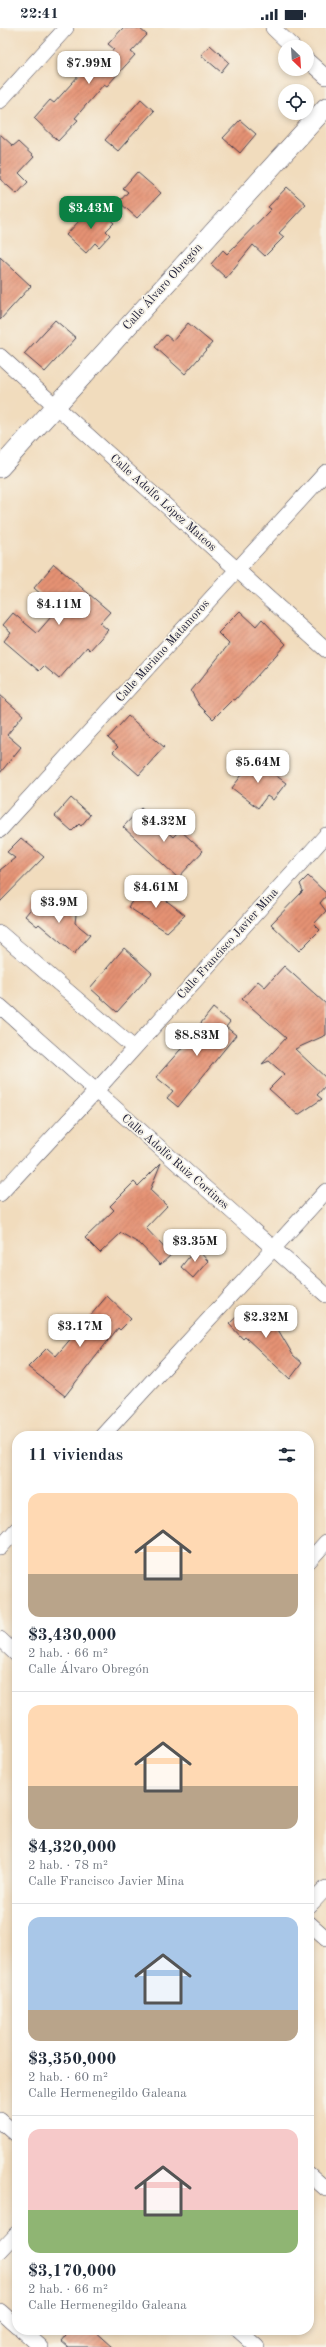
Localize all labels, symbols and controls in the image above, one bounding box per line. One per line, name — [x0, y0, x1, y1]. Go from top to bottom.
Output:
text: 22:41 — [20, 7, 59, 22]
north arrow — [278, 40, 314, 76]
map controls — [278, 40, 314, 120]
pin: $7.99M — [56, 51, 122, 85]
text: $7.99M — [66, 57, 112, 70]
button: locate — [278, 84, 314, 120]
pin: $3.43M — [58, 196, 124, 230]
text: $3.43M — [68, 202, 114, 215]
street label: Calle Álvaro Obregón — [119, 239, 205, 333]
street label: Calle Adolfo López Mateos — [108, 452, 218, 554]
pin: $4.11M — [26, 592, 92, 626]
text: $4.11M — [36, 598, 82, 611]
street label: Calle Mariano Matamoros — [114, 598, 212, 704]
pin: $5.64M — [225, 750, 291, 784]
text: $5.64M — [235, 756, 281, 769]
pin: $4.32M — [131, 809, 197, 843]
text: $4.32M — [141, 815, 187, 828]
pin: $4.61M — [123, 875, 189, 909]
text: $4.61M — [133, 881, 179, 894]
street label: Calle Francisco Javier Mina — [175, 886, 281, 1002]
pin: $3.9M — [31, 890, 87, 924]
text: $3.9M — [40, 896, 78, 909]
pin: $8.83M — [164, 1023, 230, 1057]
text: $8.83M — [174, 1029, 220, 1042]
street label: Calle Adolfo Ruiz Cortines — [119, 1112, 231, 1212]
pin: $3.35M — [162, 1229, 228, 1263]
text: $3.35M — [172, 1235, 218, 1248]
pin: $2.32M — [233, 1305, 299, 1339]
text: $2.32M — [243, 1311, 289, 1324]
pin: $3.17M — [47, 1314, 113, 1348]
text: $3.17M — [57, 1320, 103, 1333]
icon: filters — [276, 1444, 298, 1466]
text: 11 viviendas — [28, 1447, 123, 1464]
icon: home — [127, 1519, 199, 1591]
text: $3,430,000 — [28, 1627, 116, 1644]
text: 2 hab. · 66 m² — [28, 1647, 108, 1660]
text: Calle Álvaro Obregón — [28, 1663, 149, 1676]
icon: home — [127, 1731, 199, 1803]
text: $4,320,000 — [28, 1839, 116, 1856]
text: 2 hab. · 78 m² — [28, 1859, 108, 1872]
text: Calle Francisco Javier Mina — [28, 1875, 184, 1888]
icon: home — [127, 1943, 199, 2015]
text: $3,350,000 — [28, 2051, 116, 2068]
text: 2 hab. · 60 m² — [28, 2071, 108, 2084]
text: Calle Hermenegildo Galeana — [28, 2087, 187, 2100]
icon: home — [127, 2155, 199, 2227]
text: $3,170,000 — [28, 2263, 116, 2280]
text: 2 hab. · 66 m² — [28, 2283, 108, 2296]
text: Calle Hermenegildo Galeana — [28, 2299, 187, 2312]

